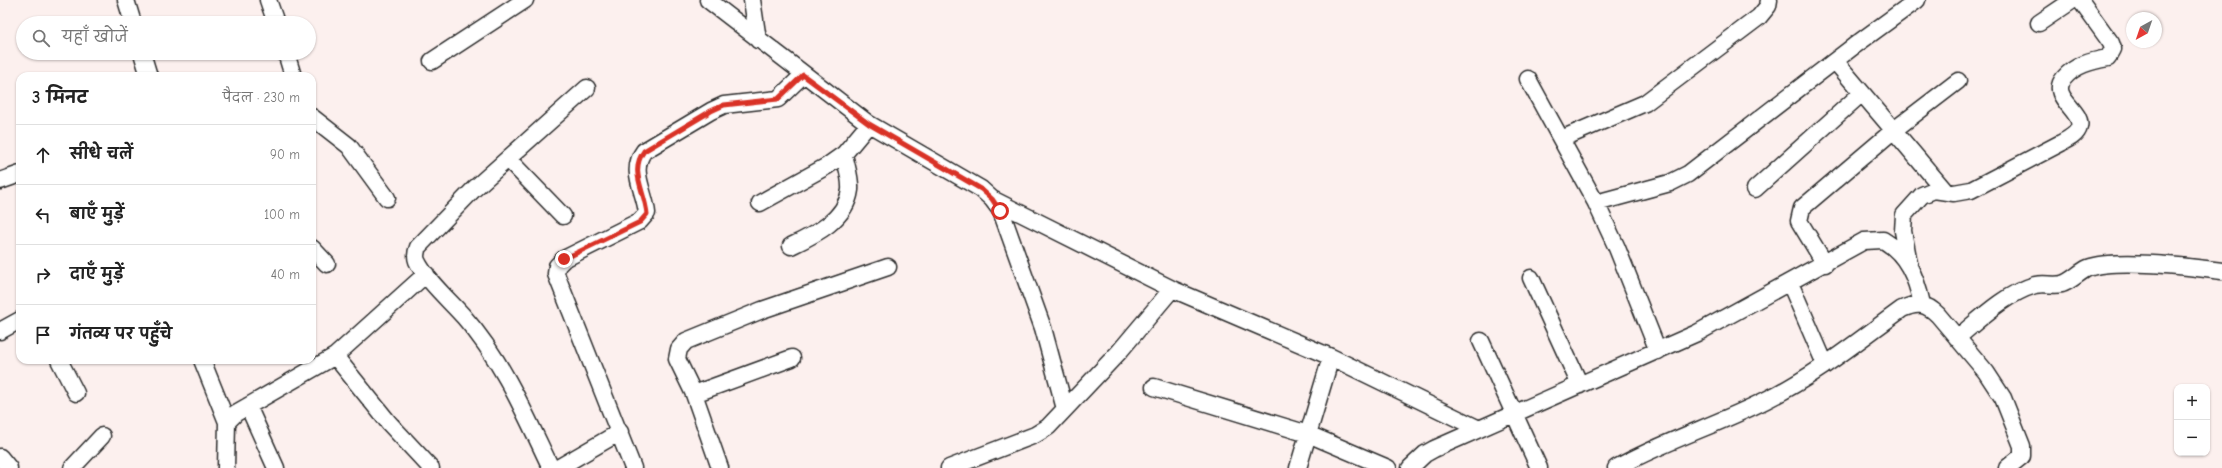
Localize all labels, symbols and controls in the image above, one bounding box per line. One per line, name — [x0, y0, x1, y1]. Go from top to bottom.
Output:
north arrow — [2126, 12, 2162, 48]
search box — [16, 16, 316, 60]
icon: search — [30, 27, 52, 49]
text: यहाँ खोजें — [62, 28, 128, 46]
text: 3 मिनट — [32, 88, 88, 107]
text: पैदल · 230 m — [223, 90, 300, 105]
icon: ahead — [32, 144, 54, 166]
text: सीधे चलें — [70, 145, 133, 163]
text: 90 m — [270, 147, 300, 162]
route start — [991, 202, 1009, 220]
icon: left — [32, 204, 54, 226]
text: बाएँ मुड़ें — [70, 205, 124, 223]
text: 100 m — [264, 207, 300, 222]
route end — [555, 250, 573, 268]
icon: right — [32, 264, 54, 286]
text: दाएँ मुड़ें — [70, 265, 124, 283]
text: 40 m — [271, 267, 300, 282]
icon: arrive — [32, 324, 54, 346]
text: गंतव्य पर पहुँचे — [70, 325, 172, 343]
map controls — [2174, 384, 2210, 456]
button: + — [2174, 384, 2210, 420]
button: − — [2174, 420, 2210, 456]

